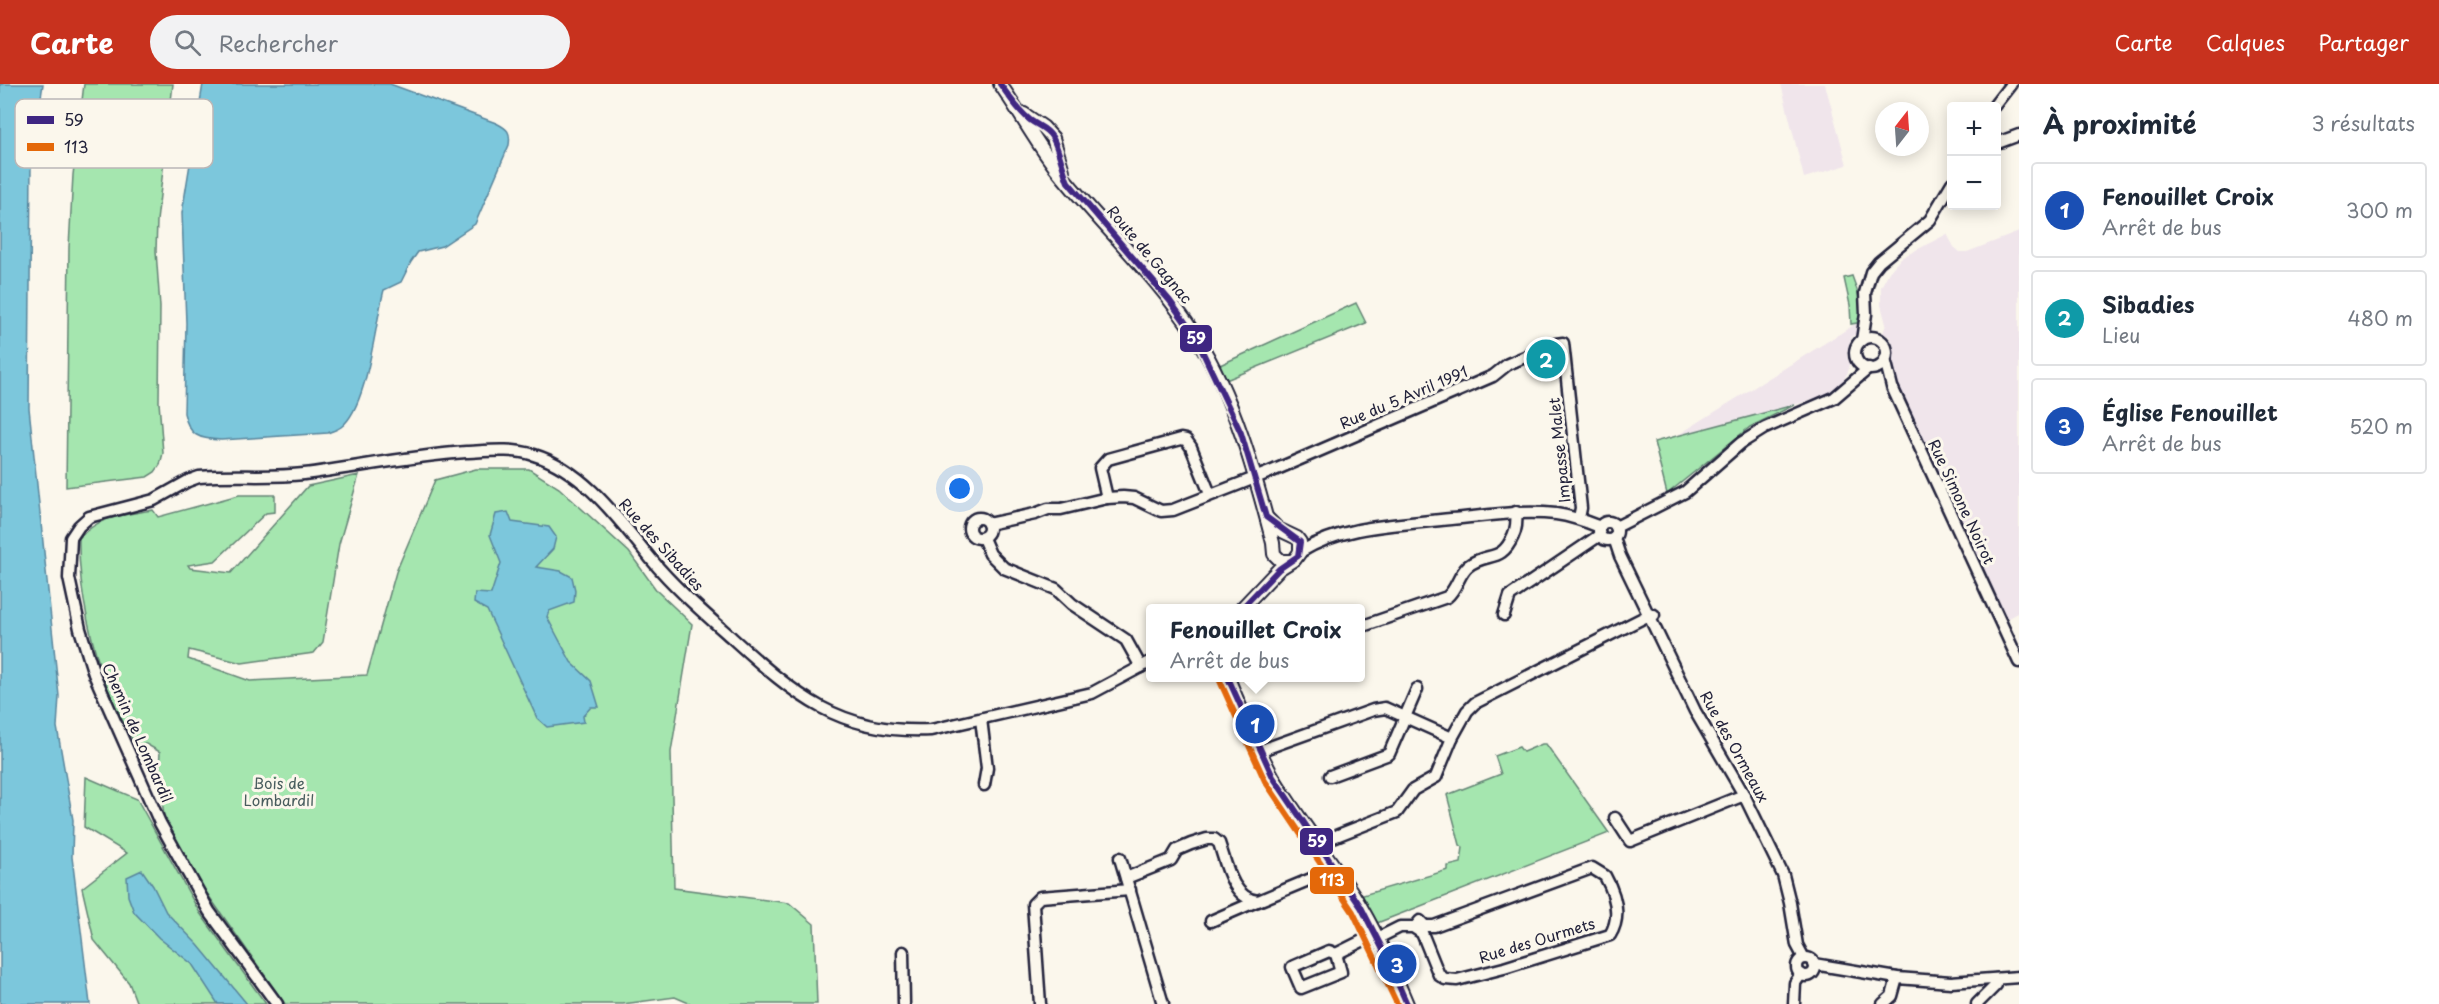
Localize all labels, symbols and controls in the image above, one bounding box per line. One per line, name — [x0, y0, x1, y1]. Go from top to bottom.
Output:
search box — [150, 15, 570, 69]
text: Carte — [30, 21, 114, 64]
icon: search — [171, 26, 204, 59]
text: Rechercher — [219, 26, 338, 59]
text: Carte — [2115, 26, 2173, 58]
text: Calques — [2206, 26, 2285, 58]
text: Partager — [2318, 26, 2409, 58]
legend — [15, 99, 213, 168]
north arrow — [1875, 102, 1929, 156]
map controls — [1947, 102, 2001, 210]
button: + — [1947, 102, 2001, 156]
text: À proximité — [2043, 104, 2197, 143]
text: 59 — [64, 107, 84, 131]
text: 3 résultats — [2312, 108, 2415, 138]
text: 113 — [64, 134, 88, 158]
button: − — [1947, 156, 2001, 210]
text: Fenouillet Croix — [2102, 179, 2274, 212]
text: 1 — [2060, 195, 2069, 225]
text: 300 m — [2346, 195, 2413, 225]
street label: Route de Gagnac — [1102, 200, 1198, 308]
text: Arrêt de bus — [2102, 212, 2222, 242]
text: Sibadies — [2102, 287, 2195, 320]
text: 2 — [2057, 303, 2072, 333]
text: 480 m — [2348, 303, 2413, 333]
text: Lieu — [2102, 320, 2140, 350]
line badge: 59 — [1179, 324, 1213, 353]
text: 59 — [1186, 325, 1206, 349]
pin: 2 — [1526, 336, 1566, 382]
street label: Rue du 5 Avril 1991 — [1336, 359, 1471, 434]
text: Église Fenouillet — [2102, 395, 2278, 428]
street label: Impasse Malet — [1542, 397, 1575, 504]
text: 3 — [2058, 411, 2071, 441]
text: 520 m — [2349, 411, 2413, 441]
text: Arrêt de bus — [2102, 428, 2222, 458]
street label: Rue Simone Noirot — [1923, 435, 2001, 568]
your location — [945, 474, 974, 503]
street label: Rue des Sibadies — [614, 493, 710, 596]
popup — [1146, 604, 1365, 682]
text: Fenouillet Croix — [1170, 612, 1341, 645]
text: Arrêt de bus — [1170, 645, 1289, 675]
street label: Chemin de Lombardil — [97, 659, 180, 806]
street label: Rue des Ormeaux — [1695, 686, 1776, 806]
pin: 1 — [1236, 702, 1274, 746]
park label: Bois de Lombardil — [244, 771, 314, 811]
line badge: 59 — [1299, 827, 1334, 856]
text: 59 — [1307, 828, 1327, 852]
line badge: 113 — [1309, 866, 1355, 895]
text: 113 — [1319, 867, 1345, 891]
street label: Rue des Ourmets — [1476, 911, 1597, 968]
pin: 3 — [1378, 942, 1416, 986]

